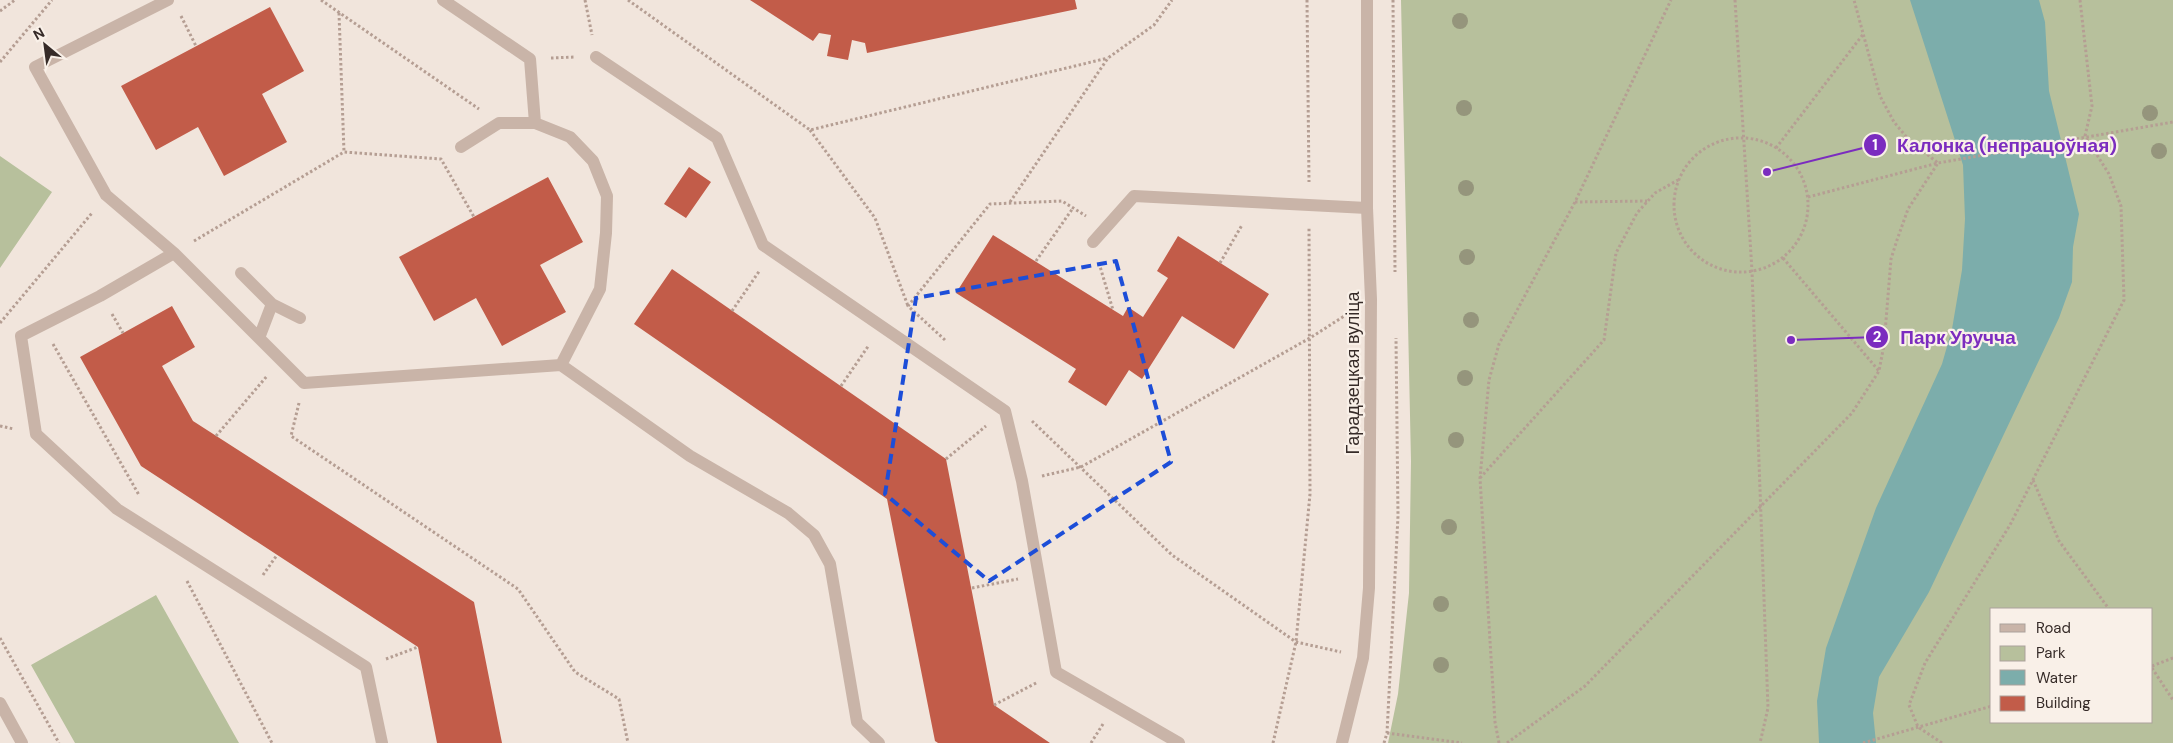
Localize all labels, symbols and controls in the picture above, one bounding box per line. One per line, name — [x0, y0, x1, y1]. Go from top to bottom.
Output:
north arrow — [20, 20, 70, 70]
text: N — [30, 23, 48, 44]
callout: Калонка (непрацоўная) — [1862, 128, 2127, 162]
text: Калонка (непрацоўная) — [1897, 133, 2117, 158]
text: 1 — [1872, 135, 1878, 155]
street label: Гарадзецкая вуліца — [1341, 290, 1365, 455]
callout: Парк Уручча — [1865, 320, 2025, 354]
text: Парк Уручча — [1900, 325, 2016, 350]
text: 2 — [1873, 327, 1882, 347]
legend — [1990, 608, 2153, 723]
text: Road — [2036, 618, 2071, 638]
text: Park — [2036, 643, 2066, 663]
text: Water — [2036, 668, 2078, 688]
text: Building — [2036, 693, 2091, 713]

